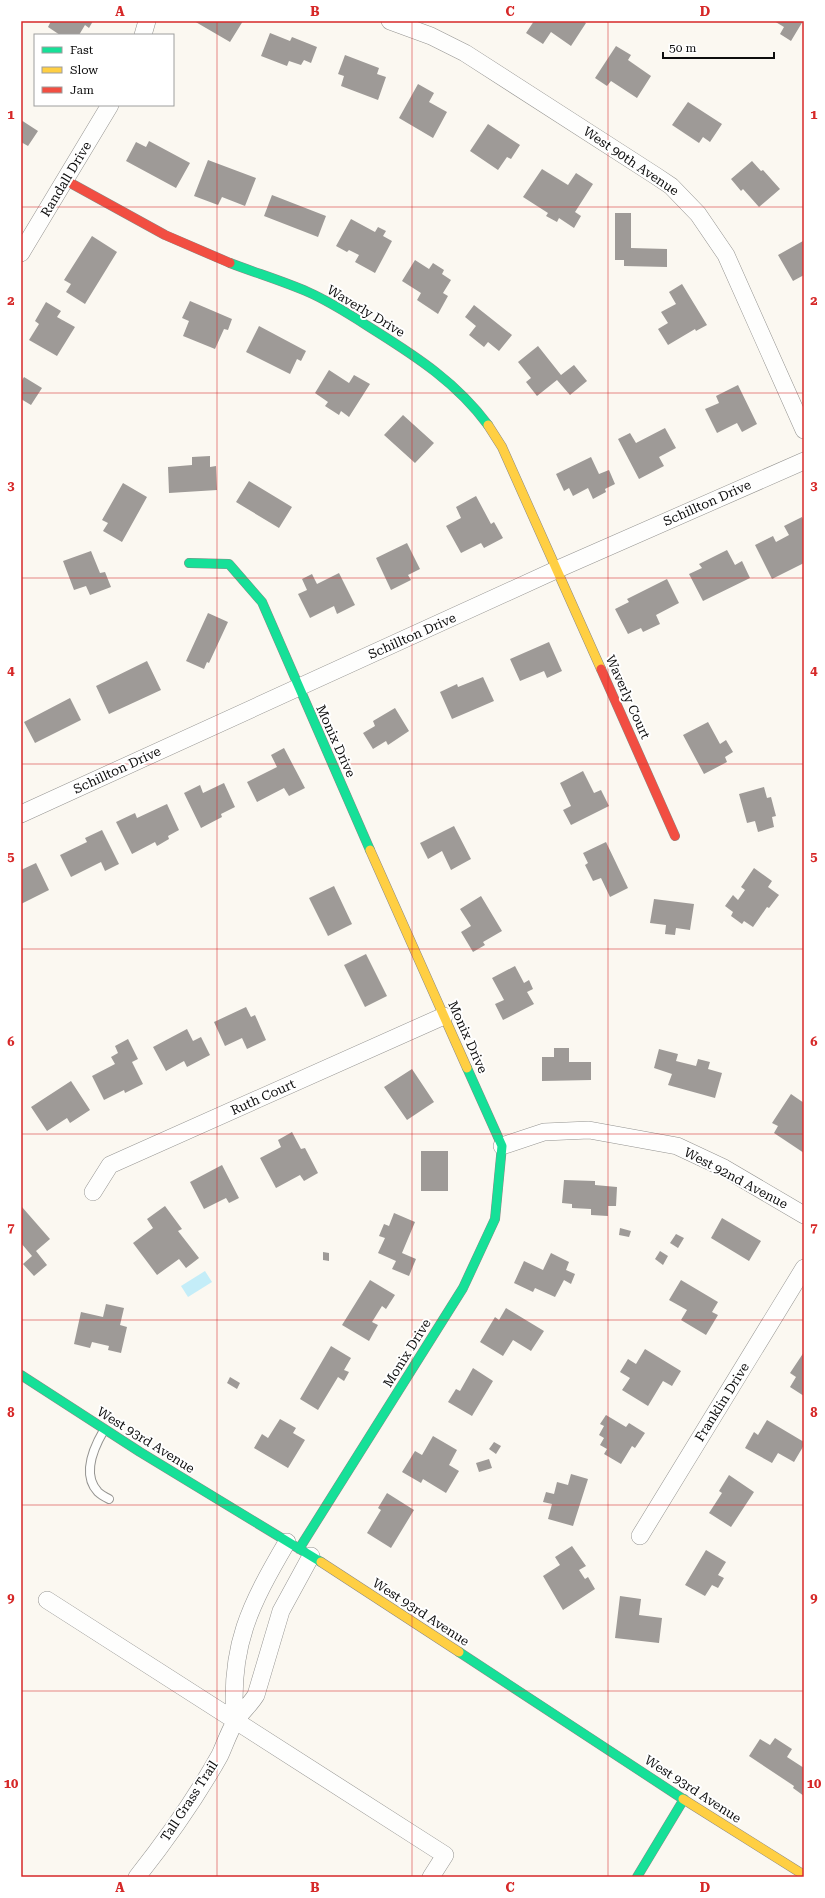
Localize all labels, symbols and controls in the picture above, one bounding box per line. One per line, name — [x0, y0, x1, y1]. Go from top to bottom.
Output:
text: A — [115, 4, 125, 19]
text: B — [310, 4, 320, 19]
text: C — [505, 4, 515, 19]
text: D — [700, 4, 710, 19]
legend — [34, 34, 174, 106]
scale bar — [663, 34, 774, 60]
text: 50 m — [669, 41, 696, 55]
text: Fast — [70, 43, 94, 57]
text: Slow — [70, 63, 98, 77]
text: Jam — [70, 83, 94, 97]
text: 1 — [7, 107, 15, 122]
text: 1 — [810, 107, 818, 122]
street label: West 90th Avenue — [580, 124, 682, 198]
street label: Randall Drive — [38, 139, 94, 219]
street label: Waverly Drive — [324, 282, 408, 340]
text: 2 — [7, 293, 15, 308]
text: 2 — [810, 293, 818, 308]
street label: Schillton Drive — [661, 477, 753, 529]
text: 3 — [7, 478, 15, 493]
text: 3 — [810, 478, 818, 493]
street label: Schillton Drive — [366, 610, 458, 662]
street label: Waverly Court — [603, 653, 653, 741]
text: 4 — [7, 663, 15, 678]
text: 4 — [810, 663, 818, 678]
street label: Monix Drive — [313, 703, 359, 779]
street label: Schillton Drive — [71, 743, 163, 797]
text: 5 — [7, 849, 15, 864]
text: 5 — [810, 849, 818, 864]
street label: Monix Drive — [445, 999, 491, 1075]
text: 6 — [7, 1034, 15, 1049]
text: 6 — [810, 1034, 818, 1049]
street label: Ruth Court — [228, 1076, 298, 1118]
street label: West 92nd Avenue — [682, 1144, 790, 1212]
text: 7 — [7, 1220, 15, 1235]
text: 7 — [810, 1220, 818, 1235]
street label: Monix Drive — [380, 1316, 434, 1390]
street label: Franklin Drive — [692, 1360, 752, 1444]
street label: West 93rd Avenue — [94, 1404, 198, 1476]
text: 8 — [7, 1405, 15, 1420]
text: 8 — [810, 1405, 818, 1420]
street label: West 93rd Avenue — [370, 1575, 472, 1649]
text: 9 — [7, 1590, 15, 1605]
text: 9 — [810, 1590, 818, 1605]
street label: West 93rd Avenue — [642, 1752, 744, 1826]
street label: Tall Grass Trail — [157, 1758, 221, 1844]
text: 10 — [4, 1776, 18, 1791]
text: 10 — [807, 1776, 821, 1791]
text: A — [115, 1880, 125, 1895]
text: B — [310, 1880, 320, 1895]
text: C — [505, 1880, 515, 1895]
text: D — [700, 1880, 710, 1895]

